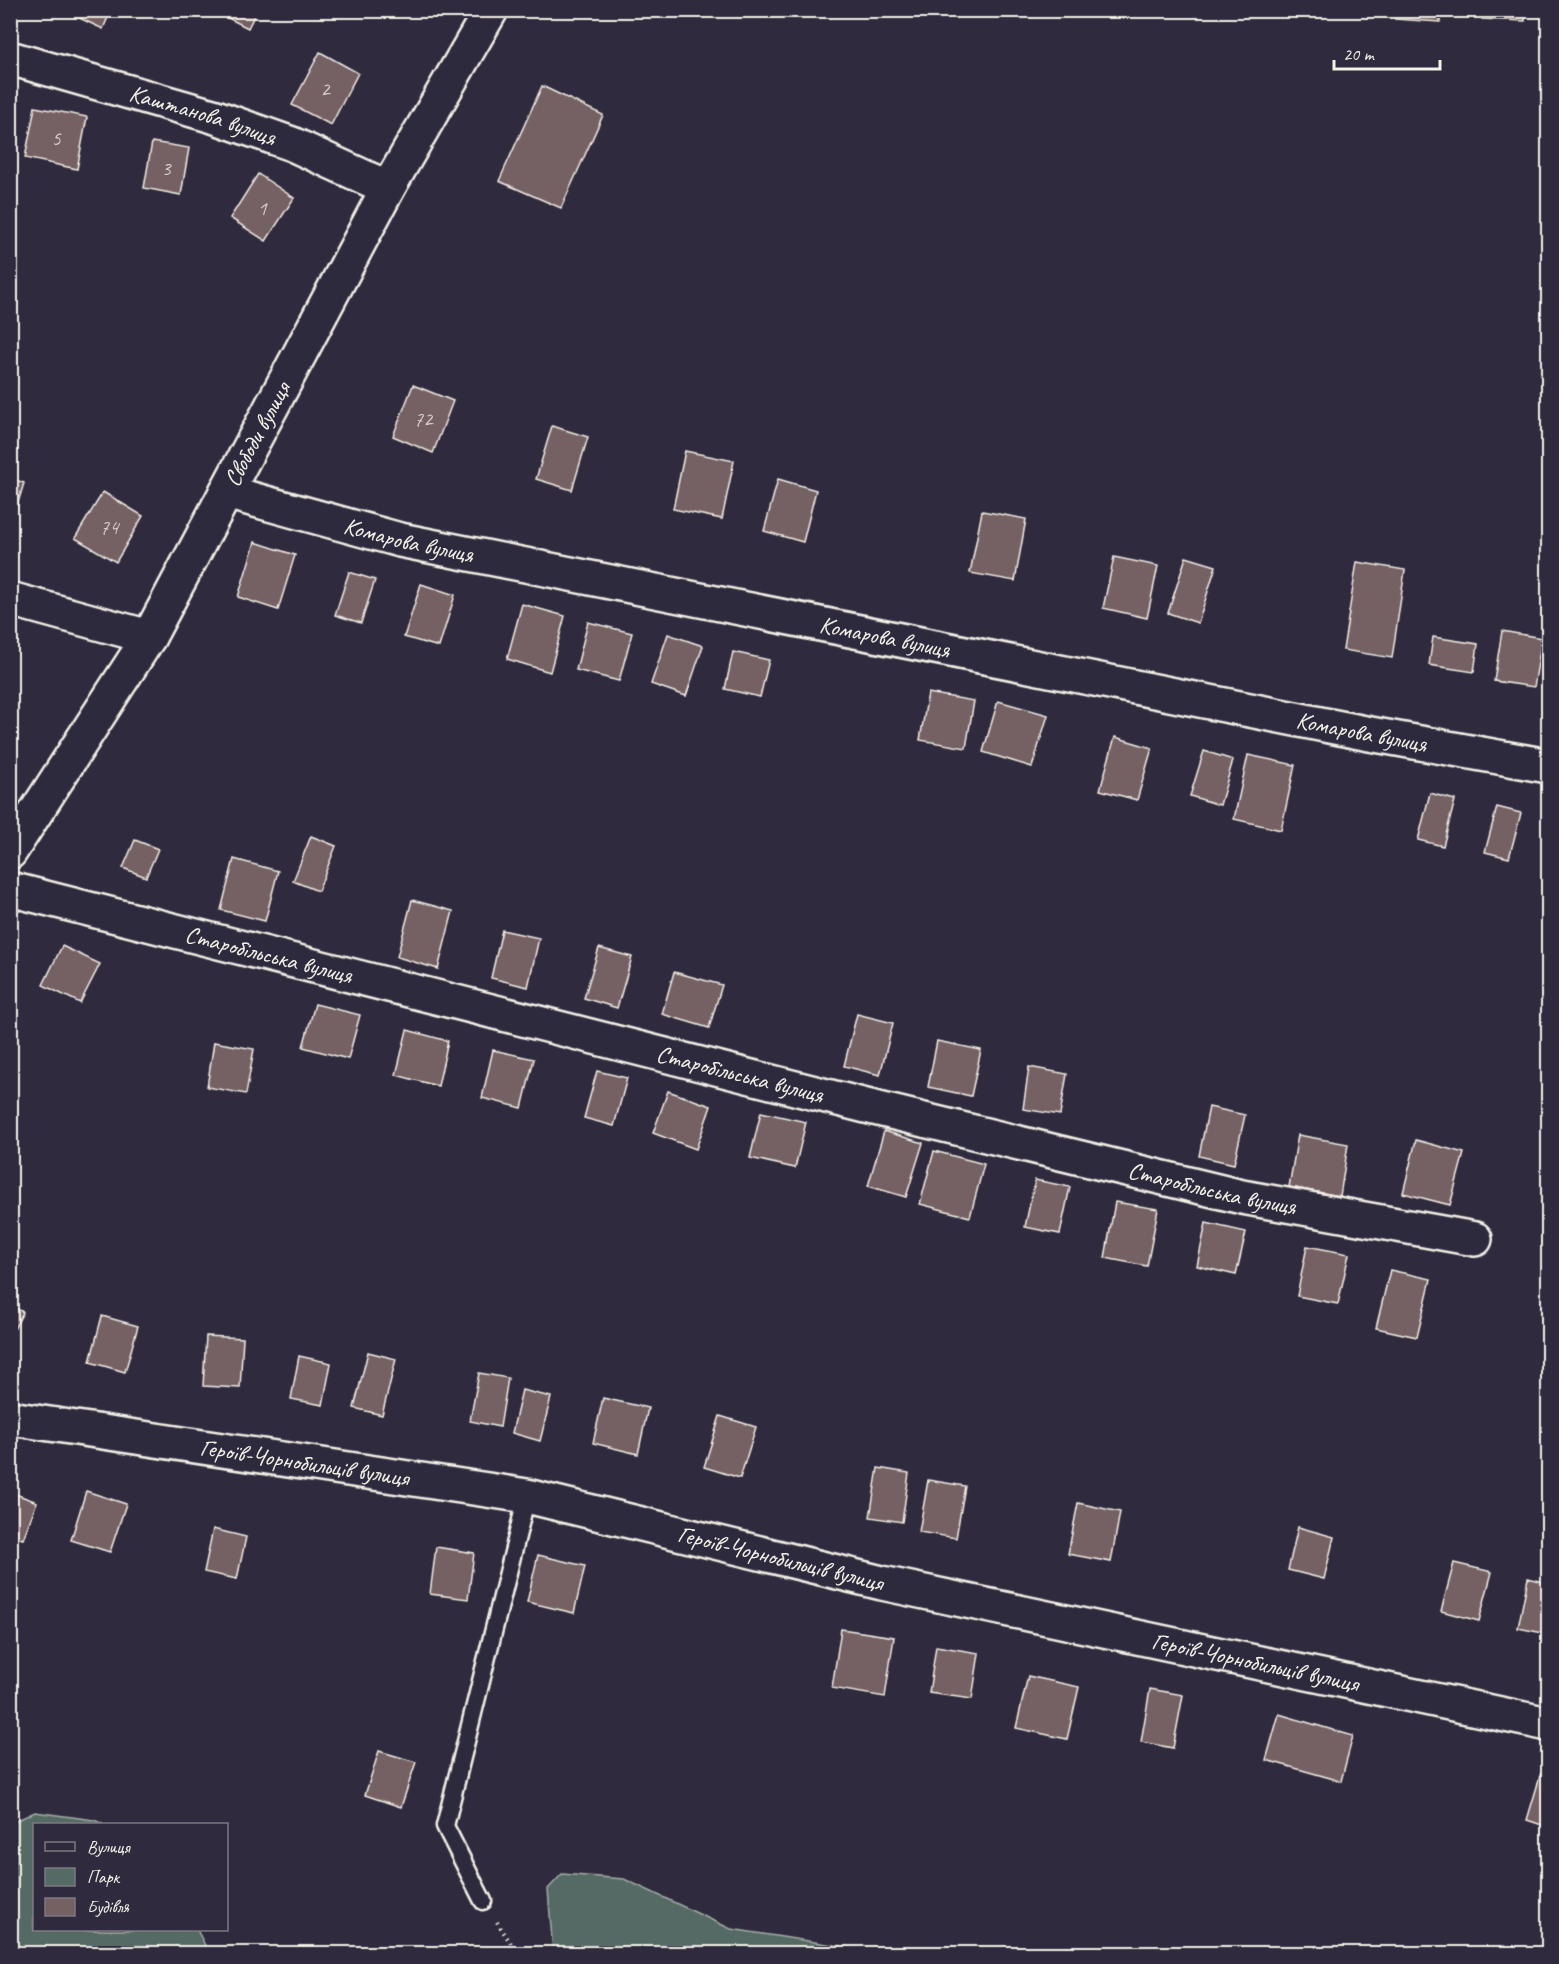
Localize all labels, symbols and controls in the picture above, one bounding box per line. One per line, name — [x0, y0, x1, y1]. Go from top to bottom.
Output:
scale bar — [1334, 33, 1440, 71]
text: 20 m — [1343, 43, 1376, 65]
house number: 2 — [320, 76, 331, 102]
street label: Каштанова вулиця — [126, 78, 281, 153]
house number: 5 — [51, 125, 62, 151]
house number: 3 — [161, 155, 172, 181]
house number: 1 — [257, 195, 268, 221]
street label: Свободи вулиця — [217, 375, 298, 491]
house number: 72 — [414, 406, 434, 432]
street label: Комарова вулиця — [341, 510, 477, 570]
house number: 74 — [100, 514, 121, 540]
street label: Комарова вулиця — [817, 609, 954, 665]
street label: Комарова вулиця — [1294, 705, 1430, 759]
street label: Старобільська вулиця — [182, 919, 357, 991]
street label: Старобільська вулиця — [653, 1038, 828, 1110]
street label: Старобільська вулиця — [1125, 1155, 1300, 1222]
street label: Героїв-Чорнобильців вулиця — [198, 1432, 413, 1493]
street label: Героїв-Чорнобильців вулиця — [675, 1519, 888, 1598]
street label: Героїв-Чорнобильців вулиця — [1149, 1626, 1363, 1699]
legend — [33, 1823, 228, 1931]
text: Вулиця — [87, 1836, 131, 1858]
text: Парк — [87, 1866, 121, 1888]
text: Будівля — [87, 1896, 130, 1918]

